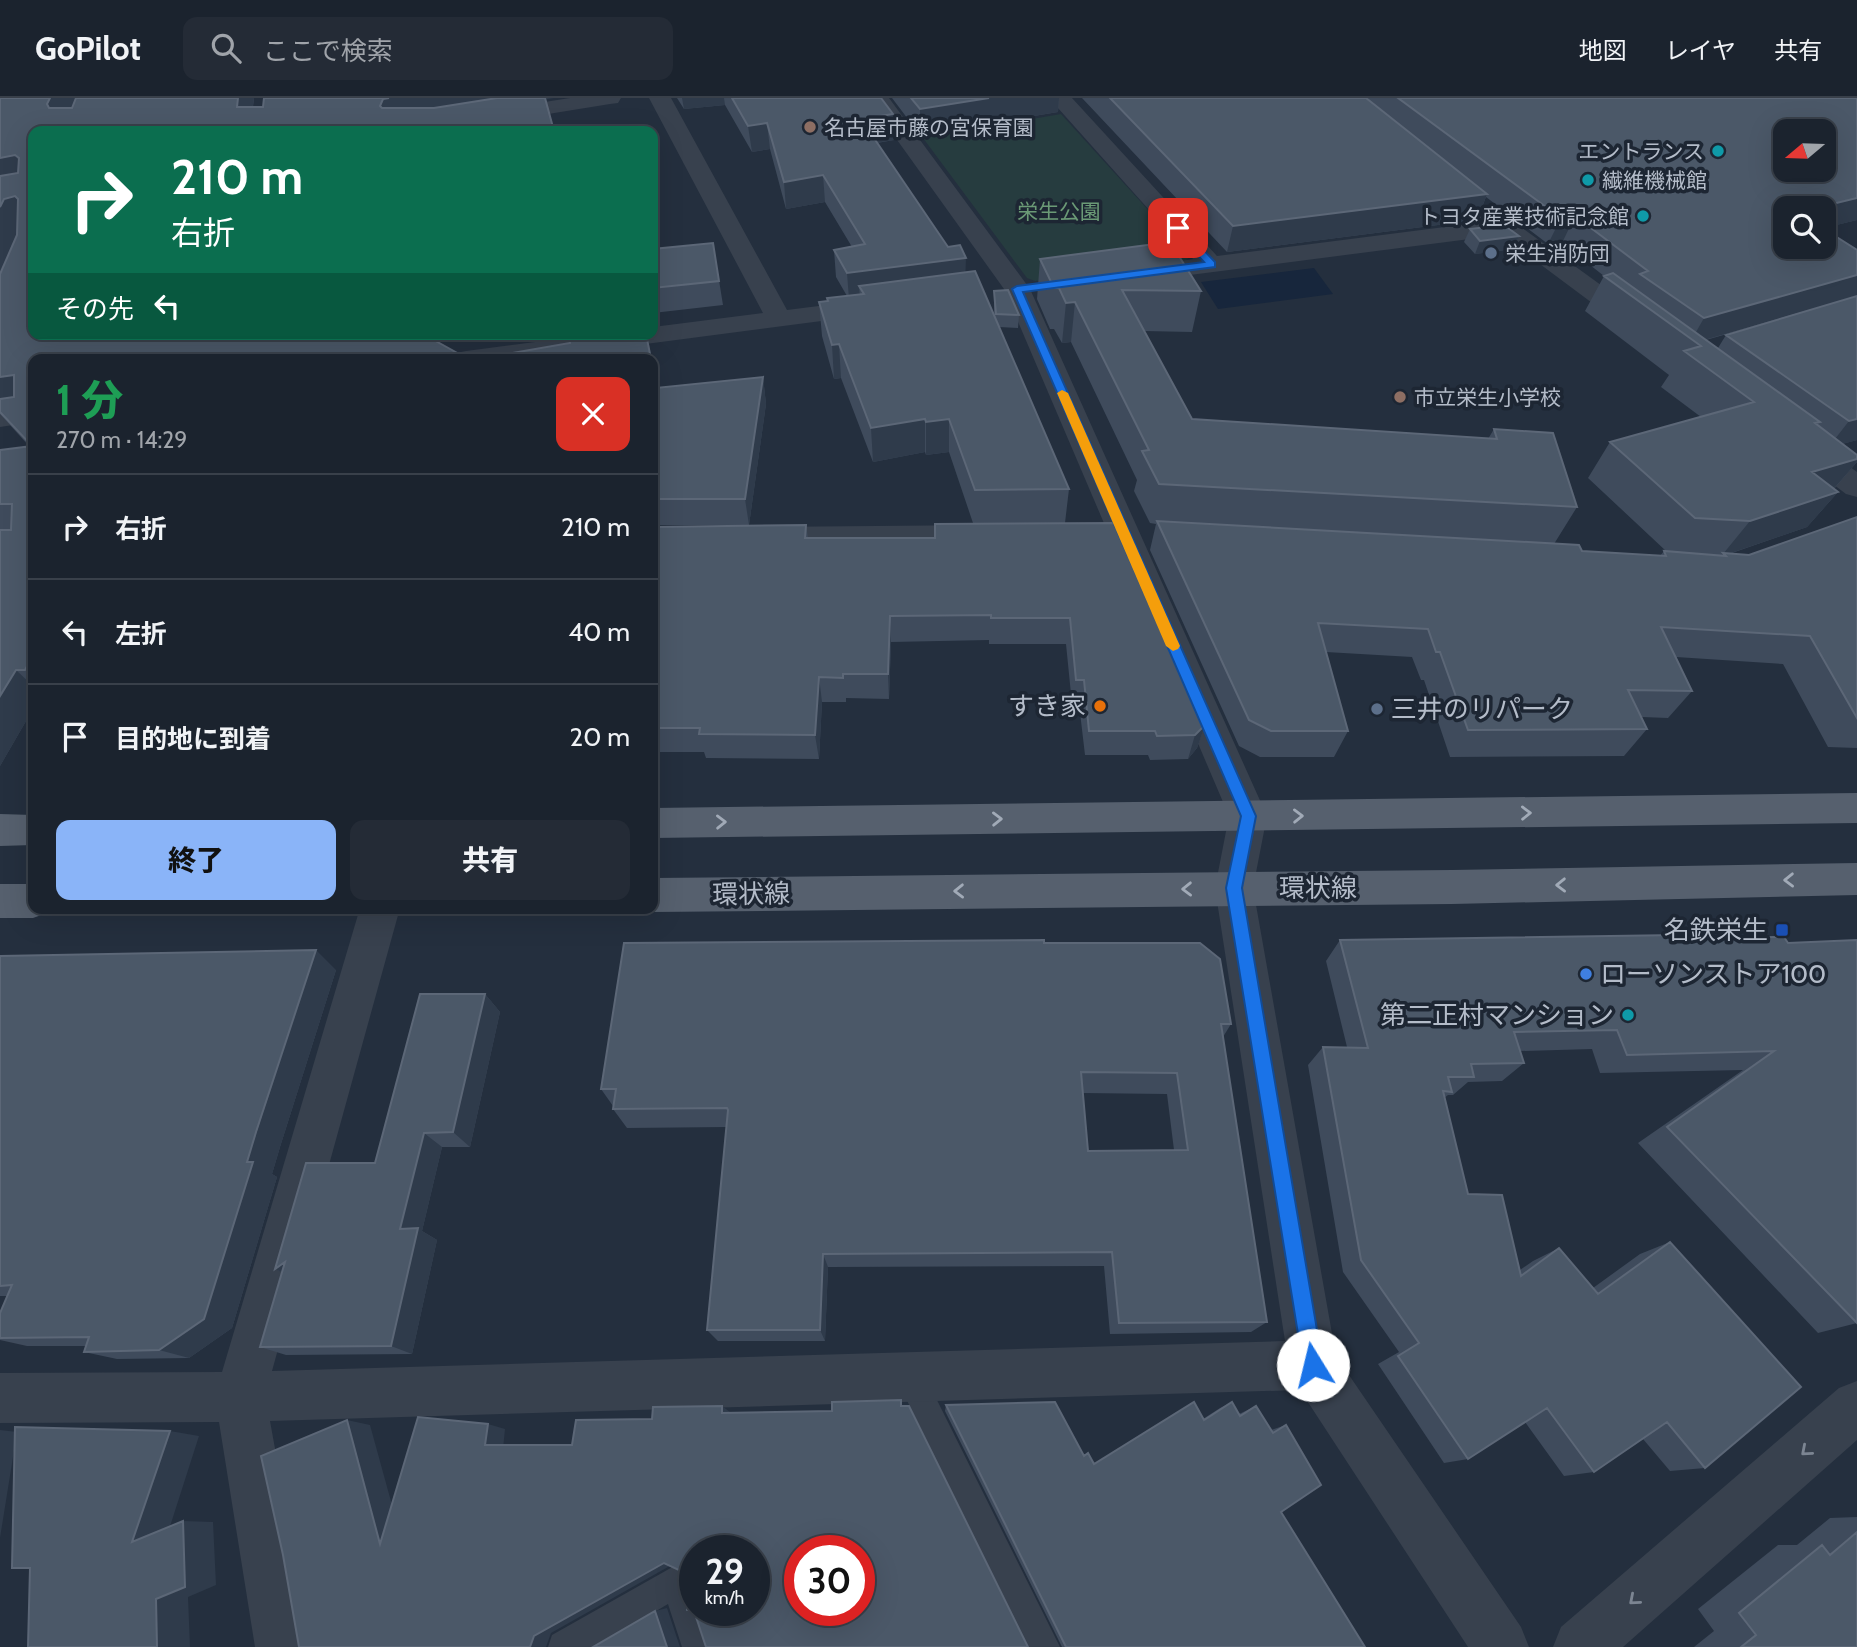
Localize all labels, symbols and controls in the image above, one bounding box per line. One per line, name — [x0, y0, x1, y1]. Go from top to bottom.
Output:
search box — [183, 17, 673, 80]
text: GoPilot — [35, 28, 141, 68]
icon: search — [207, 29, 245, 67]
text: ここで検索 — [263, 35, 393, 67]
text: 地図 — [1579, 36, 1627, 65]
text: レイヤ — [1665, 36, 1736, 65]
text: 共有 — [1774, 36, 1822, 65]
place label: 名古屋市藤の宮保育園 — [824, 115, 1034, 140]
marker: 名古屋市藤の宮保育園 — [802, 119, 818, 135]
north arrow — [1773, 119, 1836, 182]
map controls — [1773, 119, 1836, 259]
place label: エントランス — [1578, 139, 1704, 164]
marker: エントランス — [1710, 143, 1726, 159]
text: 210 m — [171, 147, 303, 206]
icon: right — [56, 154, 147, 245]
place label: 繊維機械館 — [1602, 168, 1707, 193]
marker: 繊維機械館 — [1580, 172, 1596, 188]
button: search — [1773, 196, 1836, 259]
pin — [1148, 198, 1208, 258]
park label: 栄生公園 — [1017, 199, 1101, 224]
place label: トヨタ産業技術記念館 — [1419, 204, 1629, 229]
marker: トヨタ産業技術記念館 — [1635, 208, 1651, 224]
icon: arrive — [1159, 209, 1197, 247]
text: 右折 — [171, 213, 235, 252]
place label: 栄生消防団 — [1505, 241, 1610, 266]
marker: 栄生消防団 — [1483, 245, 1499, 261]
icon: left — [148, 287, 186, 325]
text: その先 — [56, 293, 134, 325]
text: 1 分 — [56, 374, 123, 426]
button: close — [556, 377, 630, 451]
place label: 市立栄生小学校 — [1414, 385, 1561, 410]
marker: 市立栄生小学校 — [1392, 389, 1408, 405]
text: 270 m · 14:29 — [56, 426, 187, 454]
icon: right — [56, 508, 94, 546]
text: 210 m — [561, 511, 630, 543]
text: 右折 — [115, 513, 167, 545]
icon: left — [56, 613, 94, 651]
text: 40 m — [568, 616, 630, 648]
text: 左折 — [115, 618, 167, 650]
place label: すき家 — [1008, 690, 1086, 722]
place label: 三井のリパーク — [1391, 693, 1573, 725]
marker: すき家 — [1092, 698, 1108, 714]
marker: 三井のリパーク — [1369, 701, 1385, 717]
icon: arrive — [56, 718, 94, 756]
text: 20 m — [570, 721, 630, 753]
text: 目的地に到着 — [115, 723, 271, 755]
one-way arrow — [1521, 805, 1532, 821]
one-way arrow — [1294, 808, 1304, 824]
one-way arrow — [993, 811, 1003, 827]
one-way arrow — [716, 814, 727, 830]
button: 終了 — [56, 820, 336, 900]
button: 共有 — [350, 820, 630, 900]
street label: 環状線 — [1279, 872, 1357, 904]
one-way arrow — [1783, 872, 1794, 888]
street label: 環状線 — [712, 877, 790, 911]
one-way arrow — [1556, 877, 1567, 892]
one-way arrow — [1181, 881, 1192, 897]
one-way arrow — [954, 883, 964, 899]
place label: 名鉄栄生 — [1664, 914, 1768, 946]
marker: 名鉄栄生 — [1774, 922, 1790, 938]
place label: ローソンストア100 — [1600, 958, 1826, 990]
marker: ローソンストア100 — [1578, 966, 1594, 982]
place label: 第二正村マンション — [1380, 999, 1614, 1031]
marker: 第二正村マンション — [1620, 1007, 1636, 1023]
position arrow — [1276, 1328, 1350, 1402]
one-way arrow — [1801, 1443, 1814, 1455]
speed limit sign: 30 — [784, 1535, 875, 1626]
text: 29 — [705, 1550, 744, 1593]
text: km/h — [705, 1587, 744, 1609]
one-way arrow — [1630, 1592, 1643, 1604]

